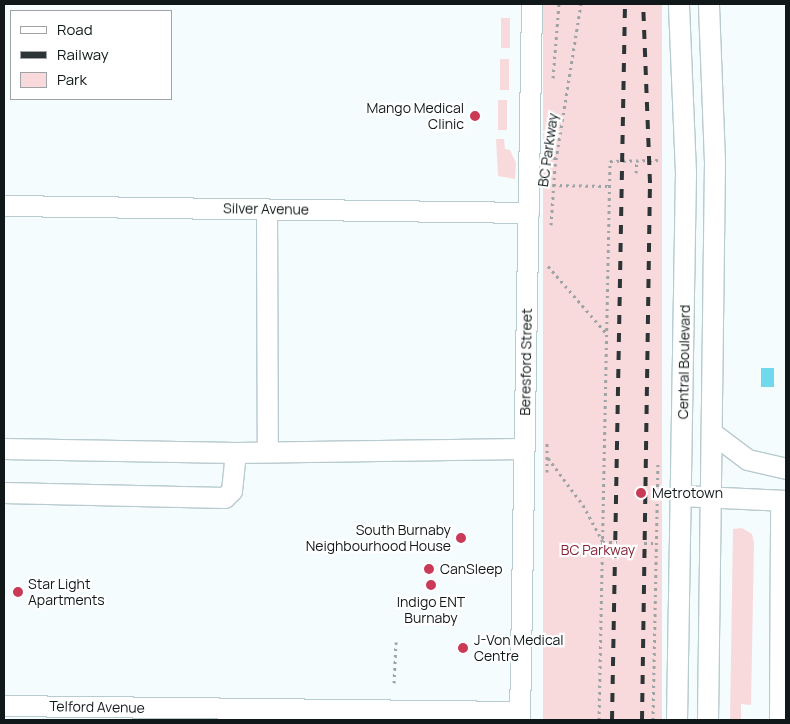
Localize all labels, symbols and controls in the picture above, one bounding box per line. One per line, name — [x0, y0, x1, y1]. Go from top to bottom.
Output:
legend — [10, 10, 172, 100]
text: Road — [57, 19, 93, 40]
text: Railway — [57, 44, 109, 65]
text: Park — [57, 69, 87, 90]
place label: Mango Medical Clinic — [367, 100, 464, 132]
marker: Mango Medical Clinic — [468, 109, 482, 123]
street label: BC Parkway — [535, 112, 561, 188]
street label: Silver Avenue — [223, 200, 309, 218]
street label: Central Boulevard — [675, 305, 693, 419]
street label: Beresford Street — [517, 308, 535, 416]
place label: Metrotown — [652, 485, 723, 501]
marker: Metrotown — [634, 486, 648, 500]
place label: South Burnaby Neighbourhood House — [306, 522, 451, 554]
marker: South Burnaby Neighbourhood House — [455, 532, 467, 544]
park label: BC Parkway — [561, 542, 635, 558]
place label: CanSleep — [440, 561, 502, 577]
marker: CanSleep — [422, 562, 436, 576]
place label: Star Light Apartments — [28, 576, 105, 608]
marker: Indigo ENT Burnaby — [424, 578, 438, 592]
marker: Star Light Apartments — [12, 586, 24, 598]
place label: Indigo ENT Burnaby — [397, 594, 465, 626]
place label: J-Von Medical Centre — [474, 632, 564, 664]
marker: J-Von Medical Centre — [456, 641, 470, 655]
street label: Telford Avenue — [49, 698, 145, 716]

